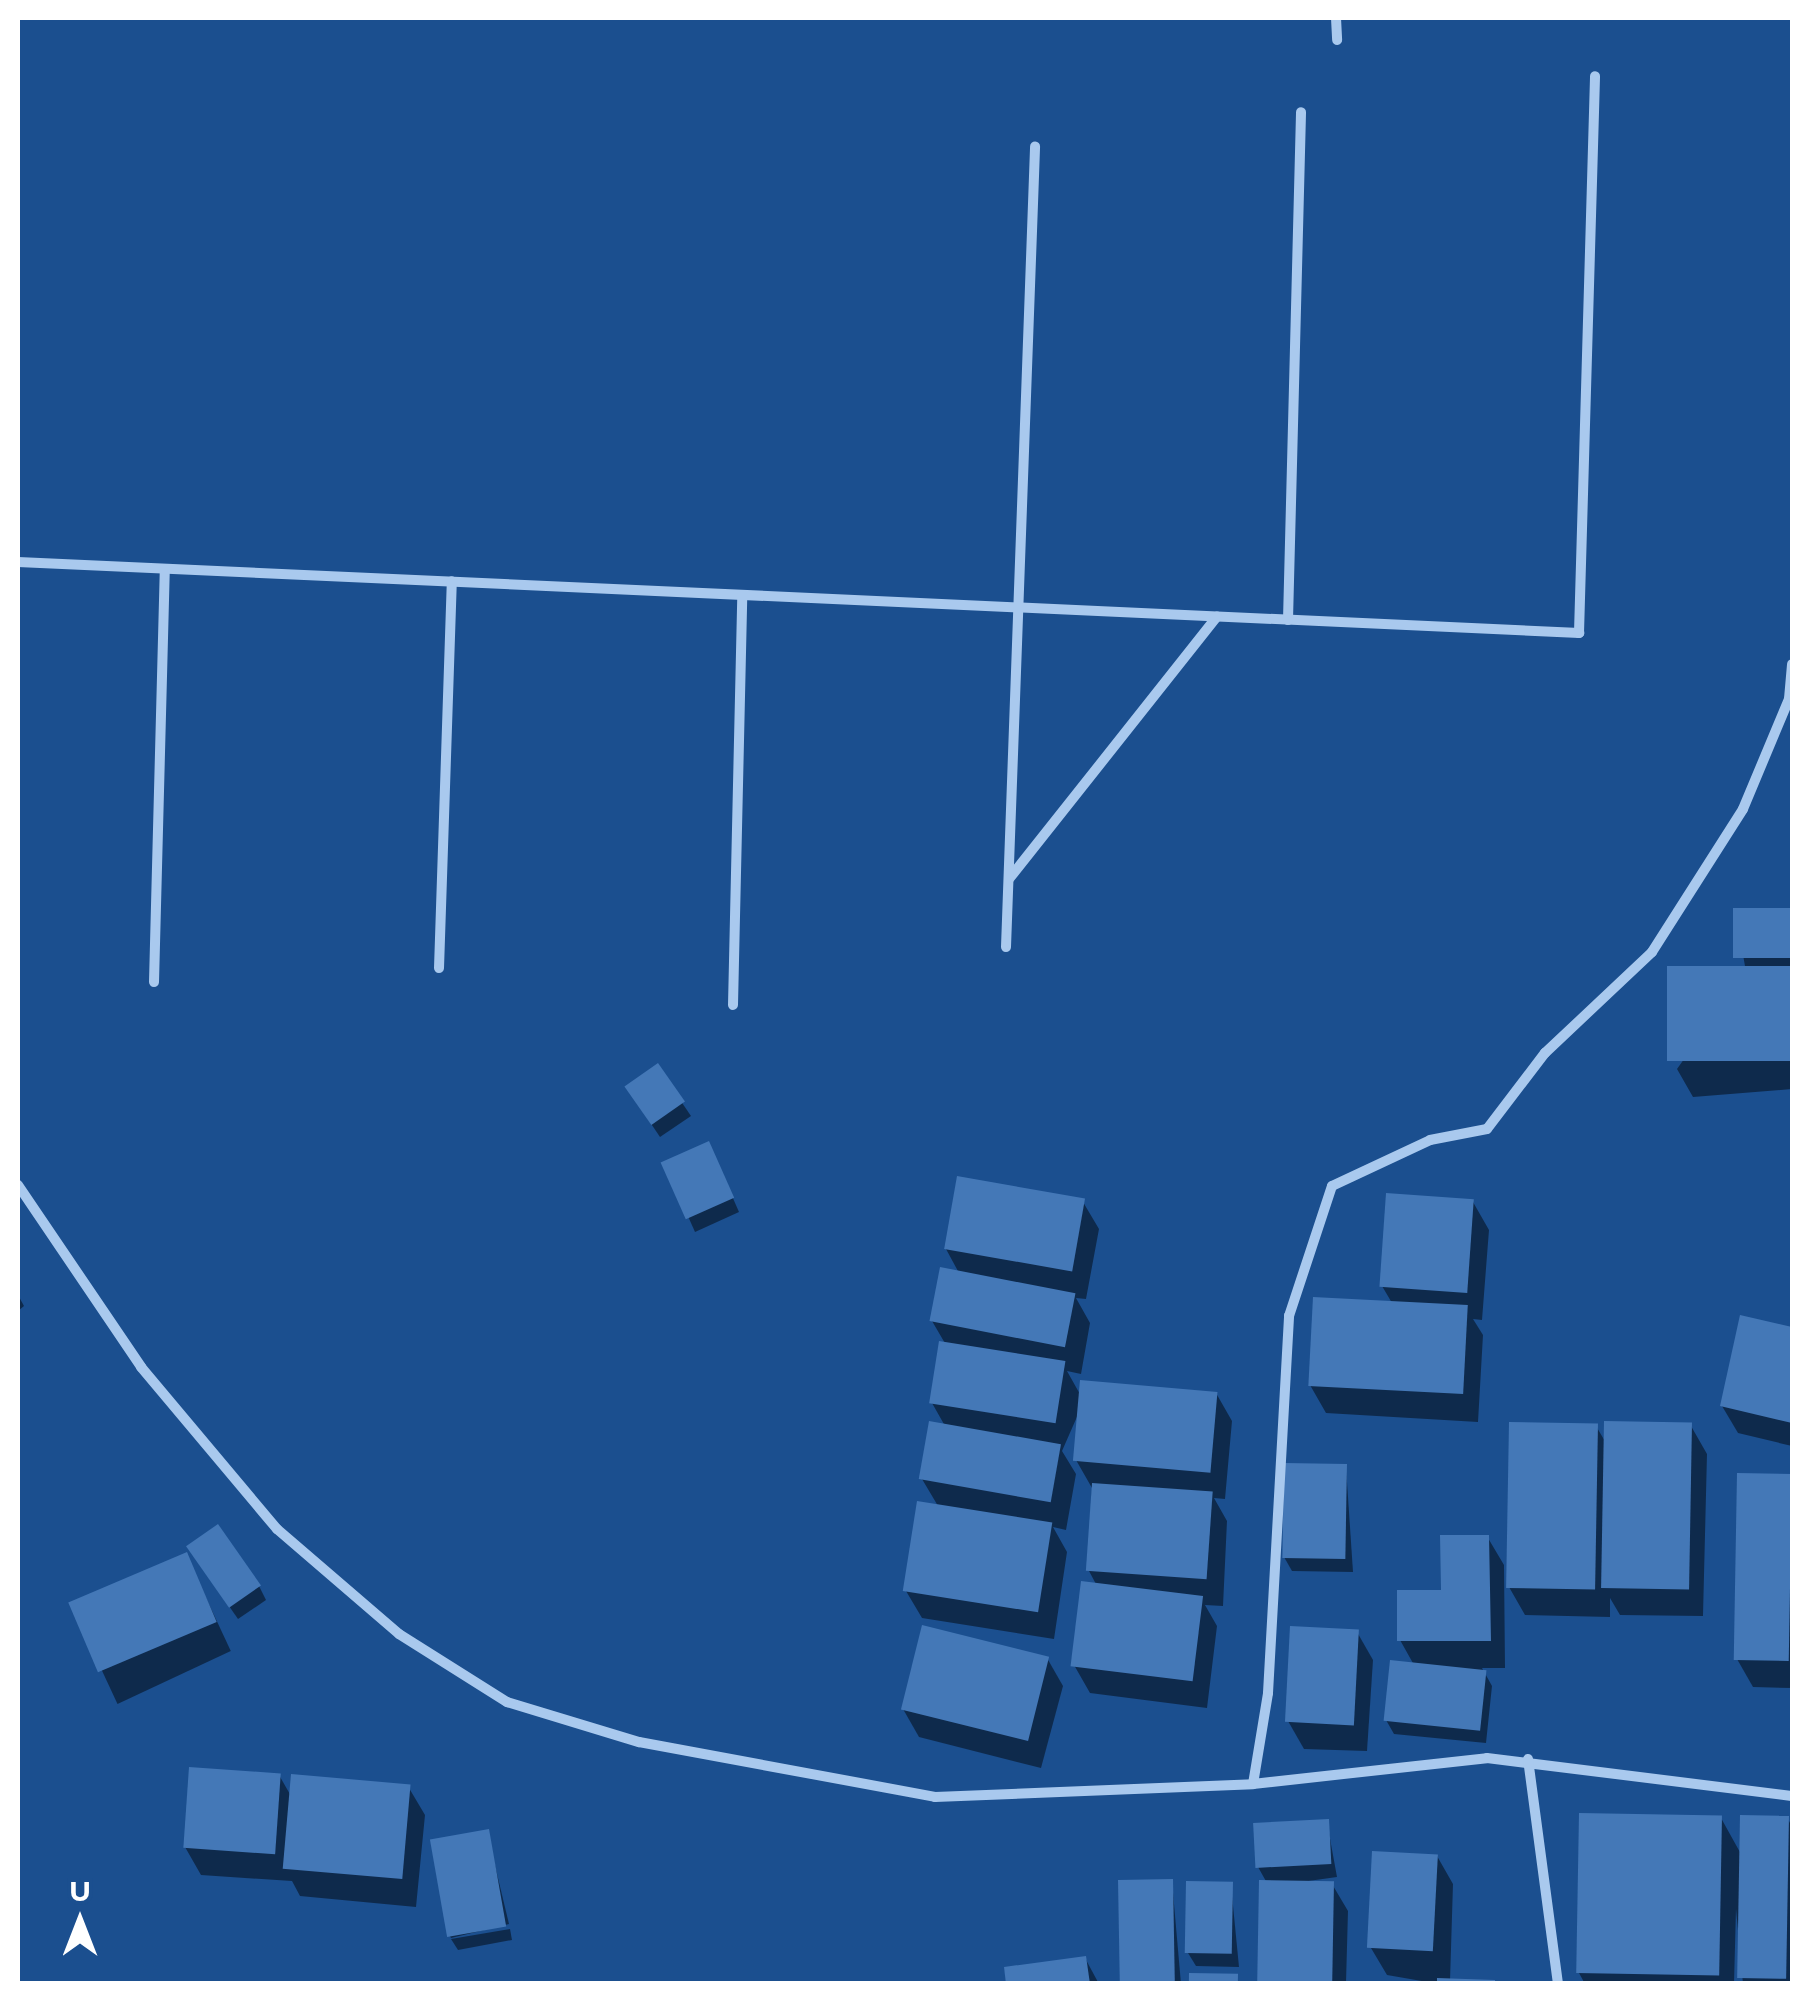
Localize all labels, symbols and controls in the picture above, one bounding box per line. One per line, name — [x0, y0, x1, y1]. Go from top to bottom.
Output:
north arrow — [30, 1871, 130, 1971]
text: U — [69, 1874, 91, 1908]

